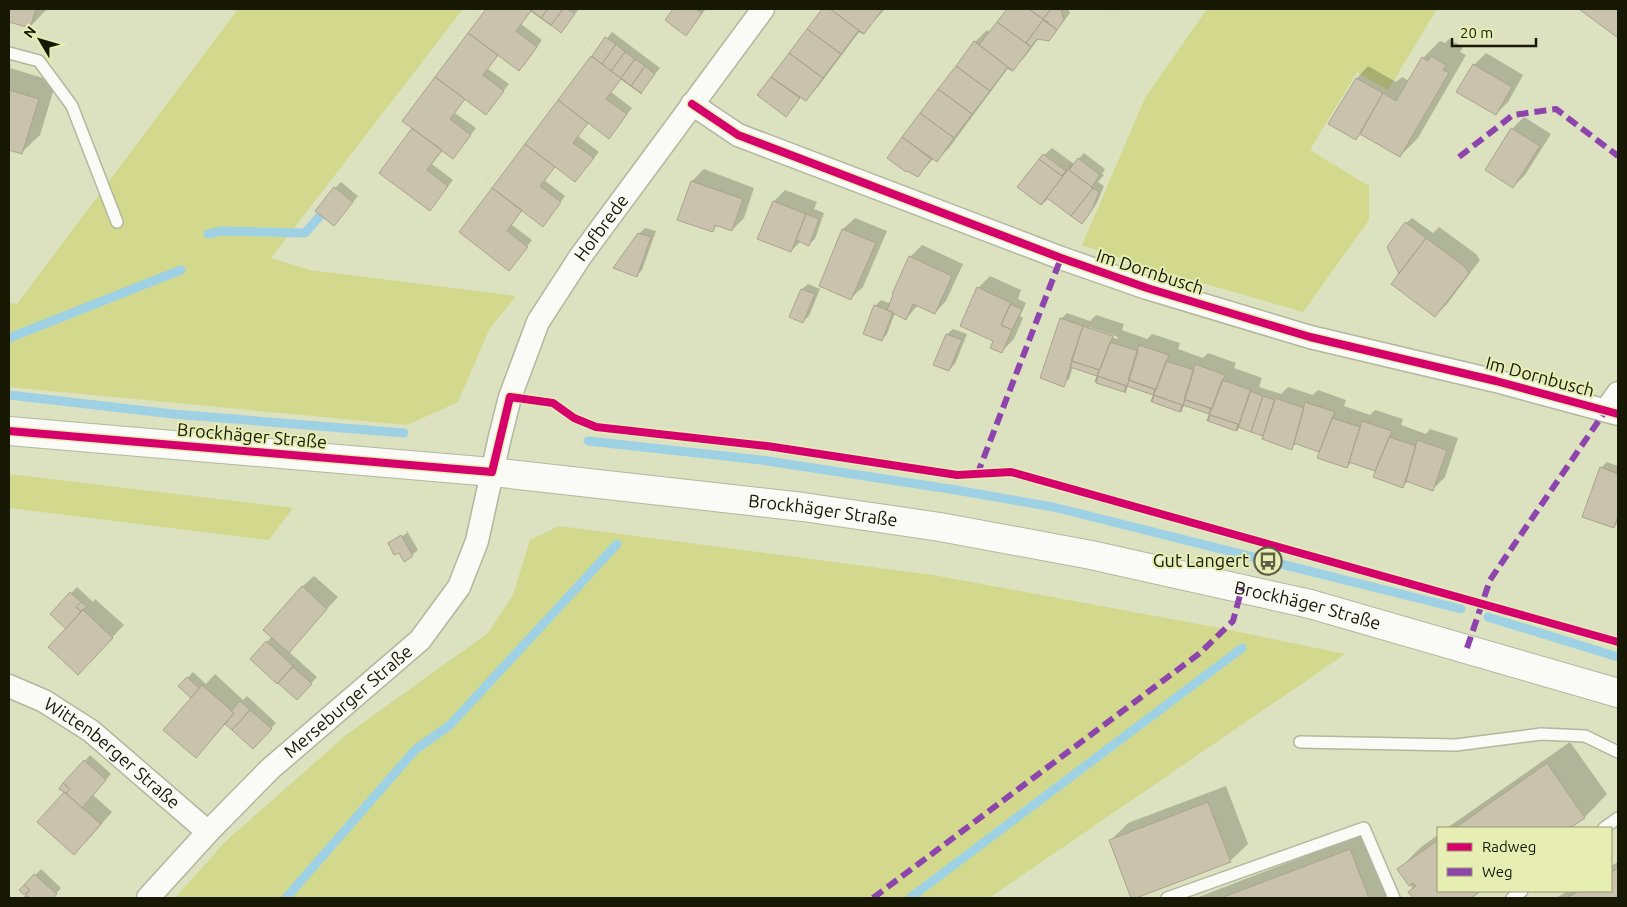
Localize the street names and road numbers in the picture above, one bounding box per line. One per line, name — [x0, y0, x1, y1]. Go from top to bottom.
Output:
street label: Hofbrede — [570, 190, 632, 264]
street label: Im Dornbusch — [1094, 244, 1207, 298]
street label: Im Dornbusch — [1484, 352, 1597, 400]
street label: Brockhäger Straße — [176, 418, 328, 452]
street label: Brockhäger Straße — [747, 490, 899, 530]
street label: Brockhäger Straße — [1233, 576, 1383, 633]
street label: Merseburger Straße — [280, 640, 416, 761]
street label: Wittenberger Straße — [41, 693, 184, 812]

